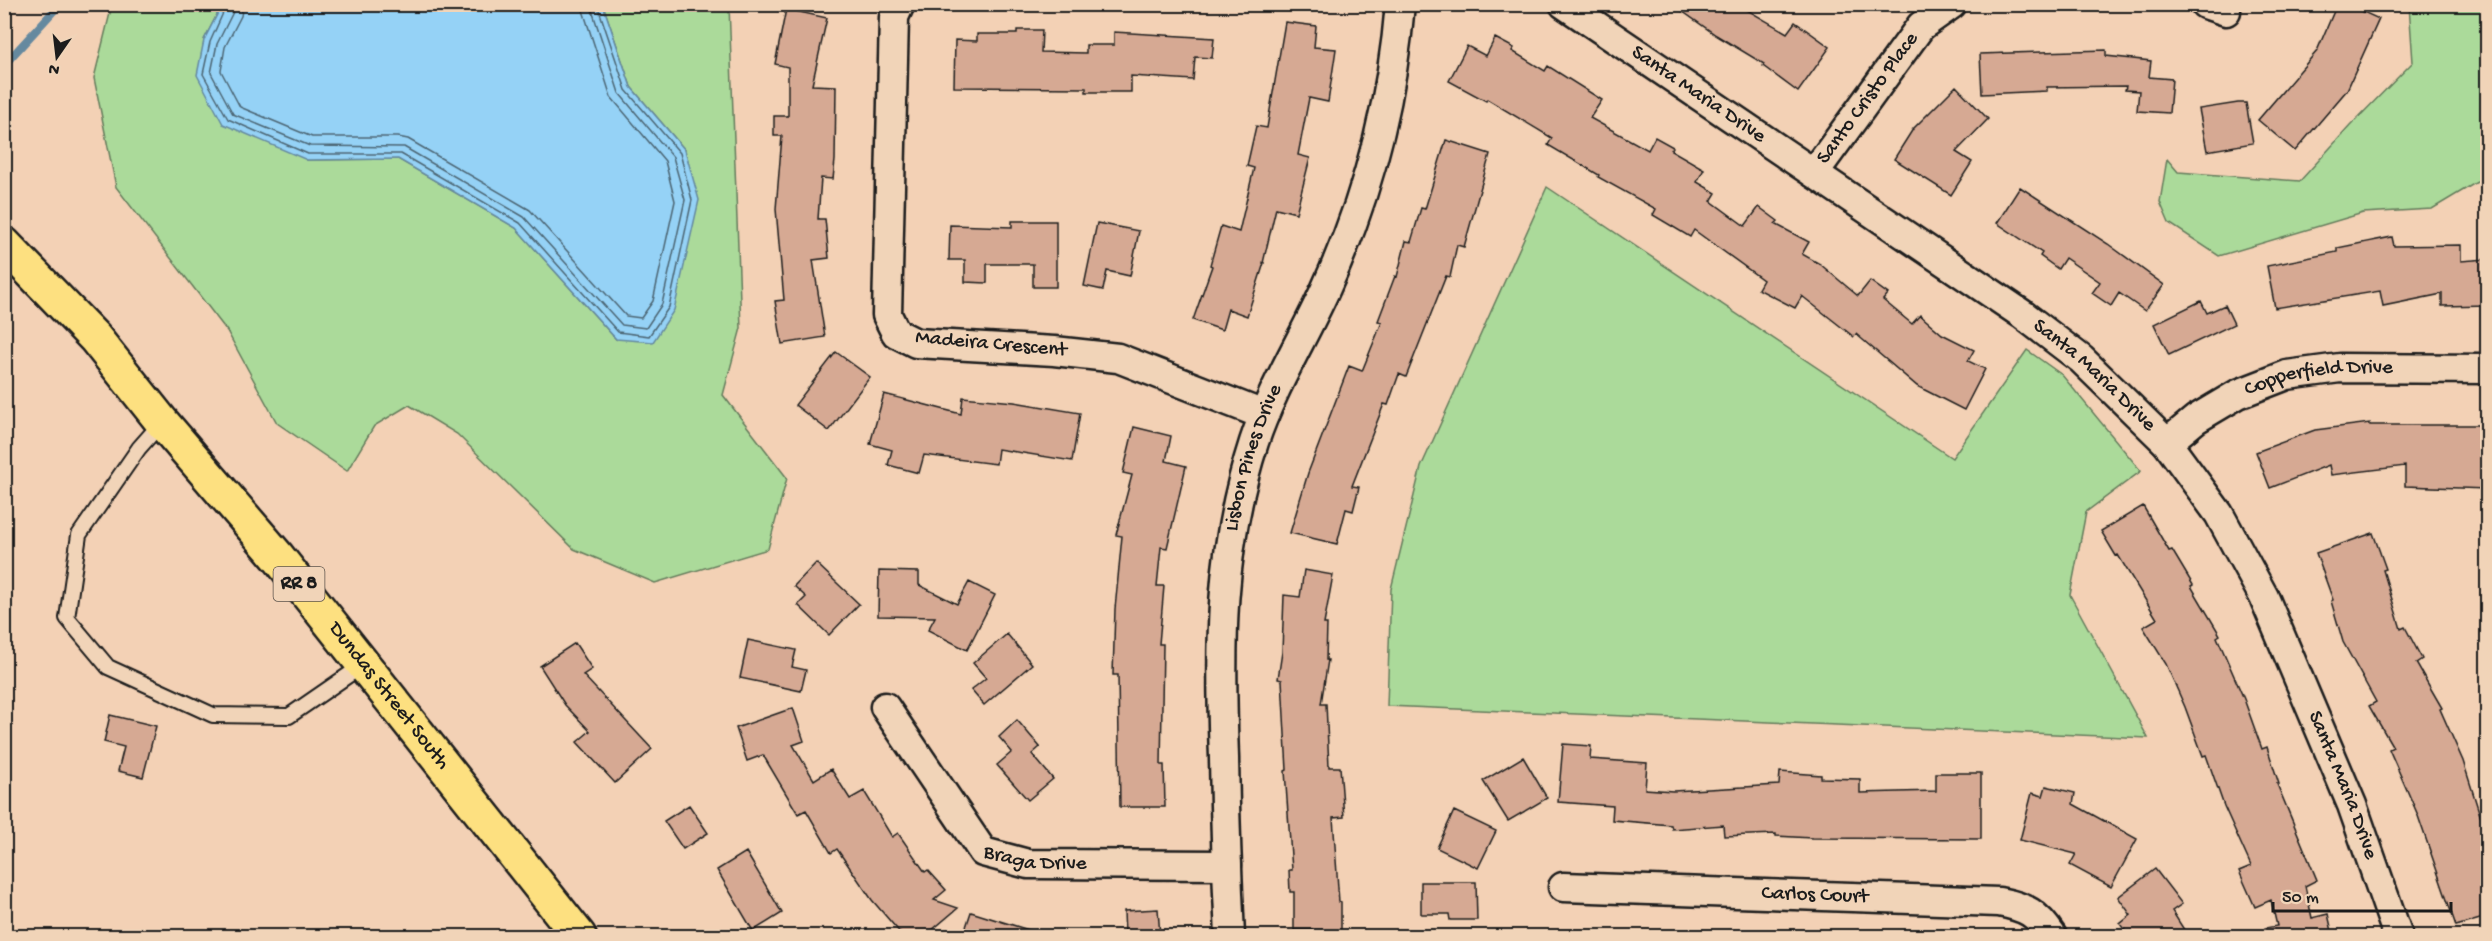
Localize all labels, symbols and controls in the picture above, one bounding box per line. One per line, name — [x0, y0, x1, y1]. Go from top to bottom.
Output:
north arrow — [27, 27, 87, 87]
street label: Santo Cristo Place — [1812, 27, 1925, 170]
street label: Santa Maria Drive — [1626, 40, 1771, 150]
text: N — [46, 58, 62, 79]
street label: Santa Maria Drive — [2027, 314, 2162, 438]
street label: Madeira Crescent — [914, 326, 1070, 364]
street label: Copperfield Drive — [2241, 355, 2394, 403]
street label: Lisbon Pines Drive — [1220, 379, 1289, 533]
road number: RR 8 — [274, 567, 324, 601]
street label: Dundas Street South — [321, 616, 455, 775]
street label: Santa Maria Drive — [2301, 708, 2383, 864]
street label: Braga Drive — [980, 840, 1088, 877]
scale bar — [2273, 875, 2452, 913]
street label: Carlos Court — [1761, 881, 1871, 910]
text: 50 m — [2282, 888, 2319, 909]

